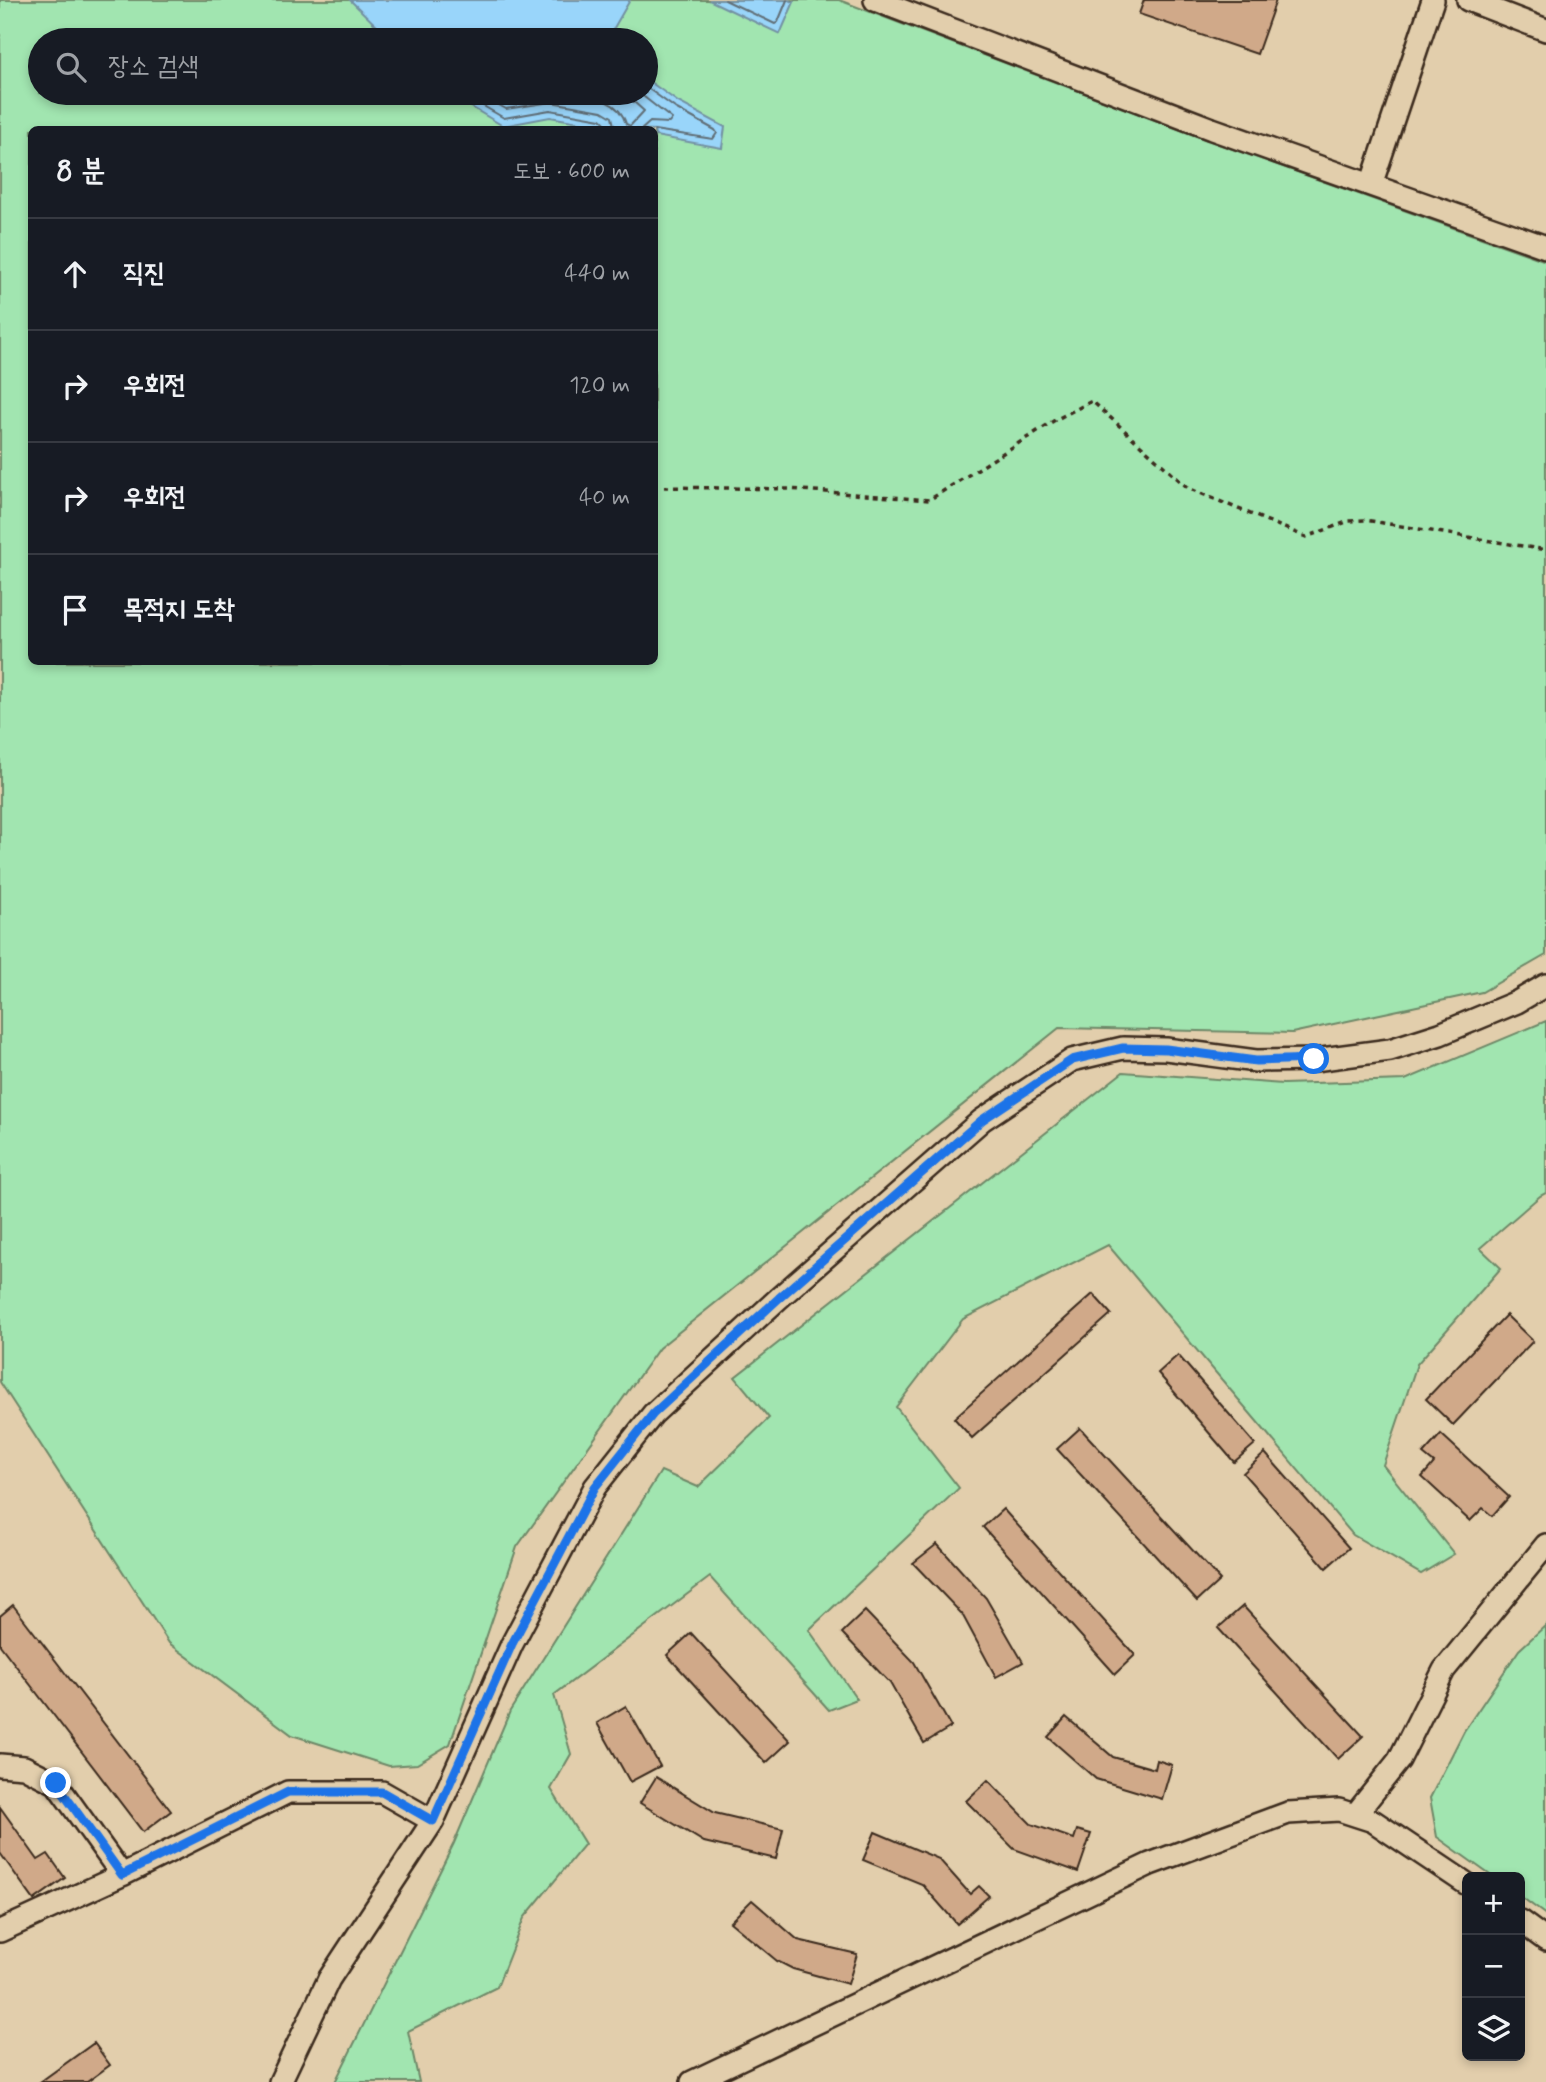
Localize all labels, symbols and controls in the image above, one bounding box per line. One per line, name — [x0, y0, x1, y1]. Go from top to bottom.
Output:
search box — [28, 28, 658, 105]
icon: search — [52, 48, 90, 86]
text: 장소 검색 — [108, 50, 199, 84]
text: 8 분 — [56, 152, 105, 191]
text: 도보 · 600 m — [513, 157, 630, 187]
icon: ahead — [56, 255, 94, 293]
text: 직진 — [123, 257, 165, 291]
text: 440 m — [564, 259, 630, 289]
icon: right — [56, 367, 94, 405]
text: 우회전 — [123, 369, 186, 403]
text: 120 m — [569, 371, 630, 401]
icon: right — [56, 479, 94, 517]
text: 우회전 — [123, 481, 186, 515]
text: 40 m — [579, 483, 630, 513]
icon: arrive — [56, 591, 94, 629]
text: 목적지 도착 — [123, 593, 235, 627]
route start — [1298, 1043, 1329, 1074]
route end — [40, 1767, 71, 1798]
map controls — [1462, 1872, 1525, 2061]
button: + — [1462, 1872, 1525, 1935]
button: − — [1462, 1935, 1525, 1998]
button: layers — [1462, 1998, 1525, 2061]

